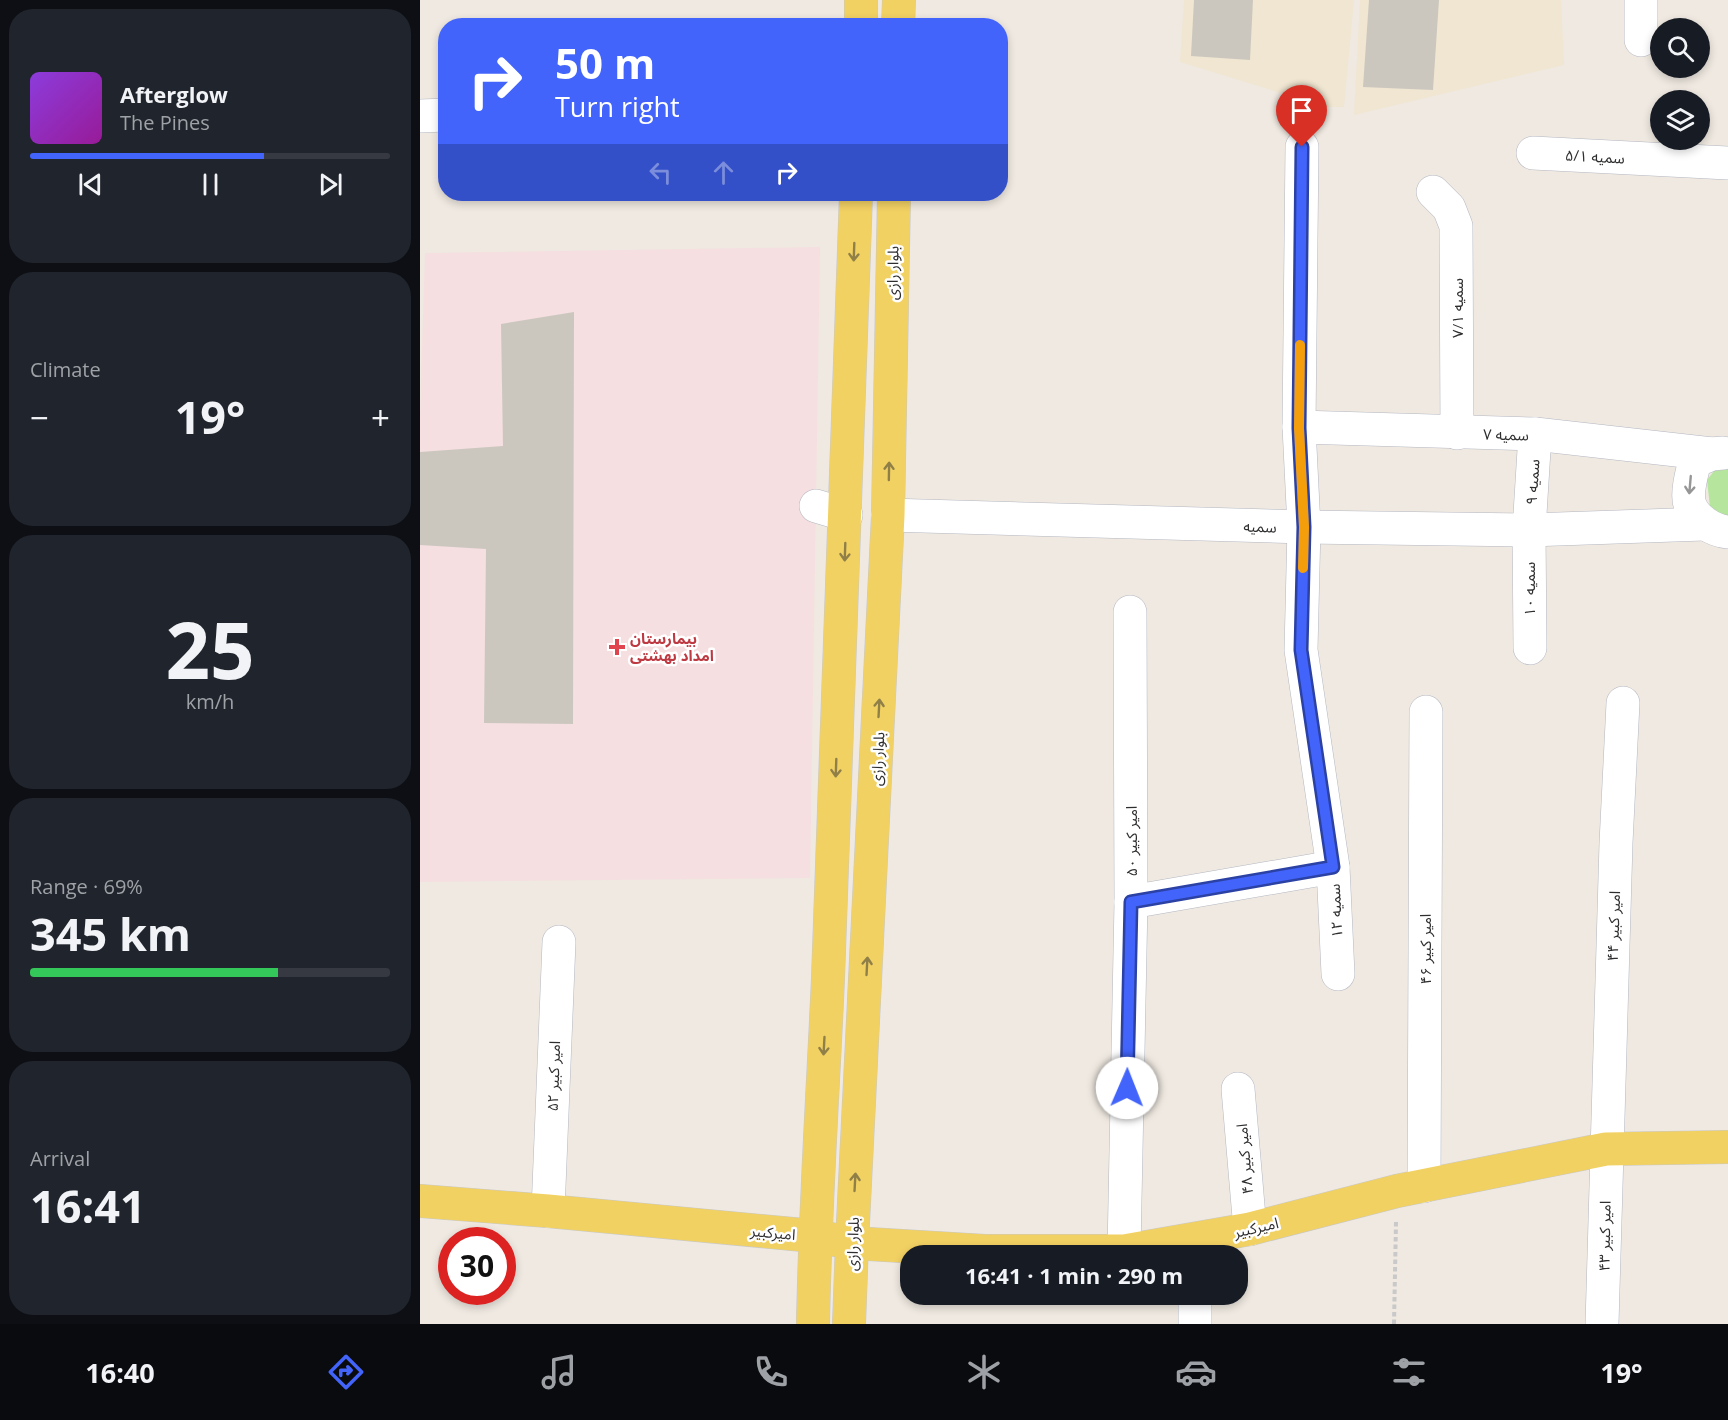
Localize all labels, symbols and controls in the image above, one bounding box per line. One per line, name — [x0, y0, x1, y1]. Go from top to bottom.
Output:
map controls — [1650, 18, 1710, 150]
button: search — [1650, 18, 1710, 78]
text: 50 m — [555, 34, 655, 91]
icon: right — [456, 42, 534, 120]
text: Afterglow — [120, 79, 228, 109]
pin — [1276, 85, 1327, 147]
text: Turn right — [555, 88, 680, 125]
button: layers — [1650, 90, 1710, 150]
icon: arrive — [1285, 94, 1318, 127]
text: The Pines — [120, 109, 210, 136]
street label: سمیه ۵/۱ — [1565, 144, 1626, 168]
icon: left — [644, 156, 677, 189]
icon: ahead — [707, 156, 740, 189]
icon: right — [770, 156, 803, 189]
icon: previous — [74, 168, 107, 201]
icon: pause — [194, 168, 227, 201]
icon: next — [314, 168, 347, 201]
one-way arrow — [849, 241, 860, 261]
street label: بلوار رازی — [882, 246, 902, 300]
street label: سمیه ۷/۱ — [1447, 278, 1467, 338]
text: Climate — [30, 356, 101, 383]
text: 19° — [175, 386, 245, 447]
text: − — [30, 395, 49, 440]
text: + — [371, 395, 390, 440]
street label: سمیه ۷ — [1483, 424, 1529, 444]
street label: سمیه ۹ — [1520, 458, 1544, 506]
one-way arrow — [883, 462, 895, 482]
one-way arrow — [1685, 474, 1696, 494]
street label: سمیه — [1243, 515, 1277, 537]
one-way arrow — [839, 541, 850, 561]
street label: سمیه ۱۰ — [1519, 562, 1539, 616]
text: 25 — [165, 596, 255, 702]
place label: بیمارستان امداد بهشتی — [630, 628, 714, 665]
marker: بیمارستان امداد بهشتی — [608, 638, 626, 656]
text: km/h — [186, 688, 234, 715]
one-way arrow — [874, 699, 885, 719]
street label: بلوار رازی — [866, 731, 888, 787]
one-way arrow — [830, 757, 842, 777]
street label: امیر کبیر ۵۰ — [1121, 806, 1141, 876]
text: Range · 69% — [30, 873, 143, 900]
street label: سمیه ۱۲ — [1324, 883, 1346, 939]
street label: امیر کبیر ۴۴ — [1602, 890, 1624, 962]
text: 345 km — [30, 903, 191, 964]
street label: امیر کبیر ۴۶ — [1415, 914, 1435, 984]
one-way arrow — [861, 956, 872, 976]
one-way arrow — [819, 1036, 830, 1056]
street label: امیر کبیر ۵۲ — [542, 1040, 564, 1112]
position arrow — [1095, 1056, 1159, 1120]
street label: امیر کبیر ۴۸ — [1231, 1123, 1257, 1195]
text: Arrival — [30, 1145, 90, 1172]
one-way arrow — [850, 1172, 861, 1192]
text: 16:41 — [30, 1175, 146, 1236]
street label: امیر کبیر ۴۳ — [1593, 1200, 1615, 1272]
street label: امیرکبیر — [1231, 1212, 1280, 1242]
street label: بلوار رازی — [841, 1217, 863, 1271]
street label: امیرکبیر — [749, 1220, 796, 1244]
speed limit sign: 30 — [438, 1227, 516, 1305]
text: 16:41 · 1 min · 290 m — [965, 1260, 1183, 1290]
icon: directions — [325, 1351, 367, 1393]
icon: music — [538, 1351, 580, 1393]
icon: phone — [750, 1351, 792, 1393]
icon: climate — [963, 1351, 1005, 1393]
icon: car — [1175, 1351, 1217, 1393]
icon: filters — [1388, 1351, 1430, 1393]
text: 16:40 — [85, 1354, 155, 1391]
text: 19° — [1600, 1354, 1643, 1391]

